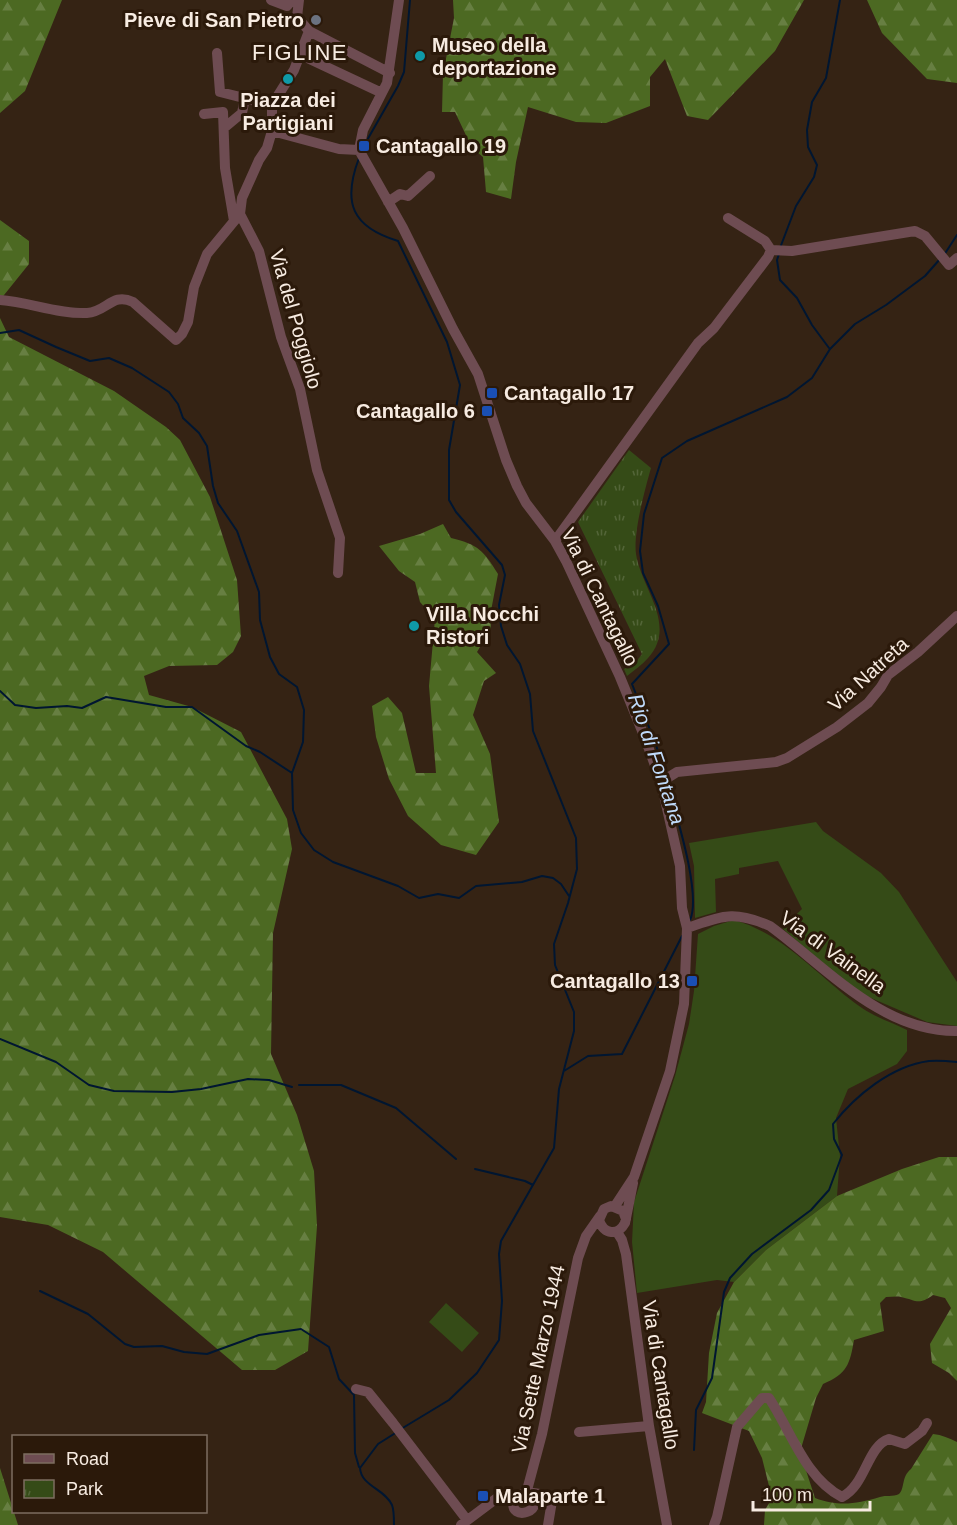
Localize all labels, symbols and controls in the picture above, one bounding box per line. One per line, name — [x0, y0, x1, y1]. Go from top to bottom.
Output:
place label: Pieve di San Pietro — [124, 9, 304, 31]
marker: Pieve di San Pietro — [309, 13, 323, 27]
place label: Museo della deportazione — [432, 34, 556, 79]
district label: FIGLINE — [252, 40, 348, 65]
marker: Museo della deportazione — [413, 49, 427, 63]
marker: Piazza dei Partigiani — [281, 72, 295, 86]
place label: Piazza dei Partigiani — [240, 89, 336, 134]
place label: Cantagallo 19 — [376, 135, 506, 157]
marker: Cantagallo 19 — [357, 139, 371, 153]
street label: Via del Poggiolo — [266, 247, 326, 391]
place label: Cantagallo 17 — [504, 382, 634, 404]
marker: Cantagallo 17 — [485, 386, 499, 400]
place label: Cantagallo 6 — [356, 400, 475, 422]
marker: Cantagallo 6 — [480, 404, 494, 418]
street label: Via di Cantagallo — [557, 524, 643, 670]
place label: Villa Nocchi Ristori — [426, 603, 539, 648]
marker: Villa Nocchi Ristori — [407, 619, 421, 633]
street label: Via Natreta — [824, 632, 913, 716]
water label: Rio di Fontana — [624, 691, 690, 827]
street label: Via di Vainella — [776, 906, 891, 998]
place label: Cantagallo 13 — [550, 970, 680, 992]
marker: Cantagallo 13 — [685, 974, 699, 988]
street label: Via Sette Marzo 1944 — [507, 1263, 569, 1455]
street label: Via di Cantagallo — [638, 1299, 684, 1451]
legend — [12, 1435, 207, 1513]
text: Road — [66, 1449, 109, 1469]
scale bar — [753, 1474, 870, 1512]
text: Park — [66, 1479, 104, 1499]
place label: Malaparte 1 — [495, 1485, 605, 1507]
text: 100 m — [762, 1485, 812, 1505]
marker: Malaparte 1 — [476, 1489, 490, 1503]

